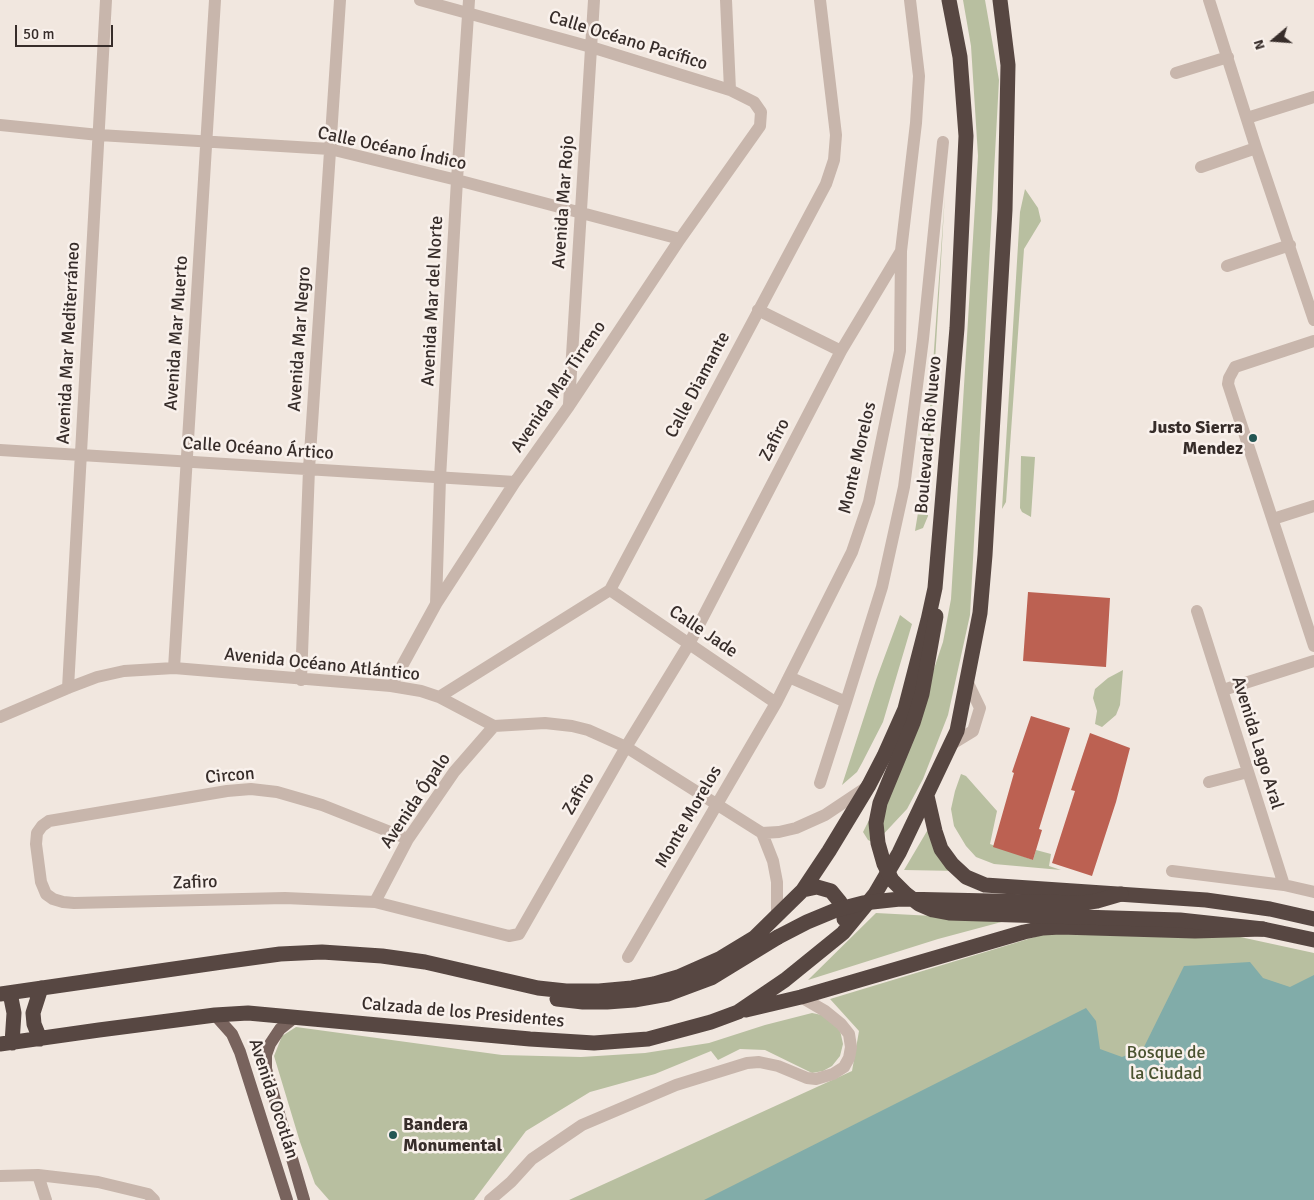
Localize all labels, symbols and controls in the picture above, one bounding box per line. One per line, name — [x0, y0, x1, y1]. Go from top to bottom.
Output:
street label: Calle Océano Pacífico — [546, 7, 710, 75]
scale bar — [18, 15, 115, 47]
north arrow — [1249, 15, 1299, 65]
text: 50 m — [23, 25, 54, 43]
text: N — [1250, 38, 1269, 52]
street label: Calle Océano Índico — [316, 123, 468, 175]
street label: Avenida Mar Rojo — [549, 135, 579, 269]
street label: Avenida Mar del Norte — [418, 215, 448, 387]
street label: Avenida Mar Mediterráneo — [53, 241, 85, 445]
street label: Avenida Mar Muerto — [161, 255, 193, 411]
street label: Avenida Mar Negro — [284, 266, 316, 412]
street label: Avenida Mar Tirreno — [507, 317, 611, 457]
street label: Calle Diamante — [661, 328, 735, 442]
street label: Boulevard Río Nuevo — [911, 355, 947, 515]
street label: Monte Morelos — [835, 400, 881, 516]
street label: Zafiro — [755, 415, 795, 465]
place label: Justo Sierra Mendez — [1149, 417, 1243, 459]
marker: Justo Sierra Mendez — [1247, 432, 1259, 444]
street label: Calle Océano Ártico — [182, 433, 334, 465]
street label: Calle Jade — [665, 601, 741, 663]
street label: Avenida Océano Atlántico — [223, 644, 421, 686]
street label: Avenida Lago Aral — [1226, 674, 1288, 812]
street label: Avenida Ópalo — [376, 749, 456, 853]
street label: Monte Morelos — [651, 762, 727, 872]
street label: Circon — [204, 763, 256, 789]
street label: Zafiro — [558, 769, 600, 819]
street label: Zafiro — [172, 871, 218, 895]
street label: Calzada de los Presidentes — [361, 993, 565, 1033]
street label: Avenida Ocotlán — [243, 1036, 303, 1162]
park label: Bosque de la Ciudad — [1127, 1042, 1205, 1084]
place label: Bandera Monumental — [403, 1114, 502, 1156]
marker: Bandera Monumental — [387, 1129, 399, 1141]

